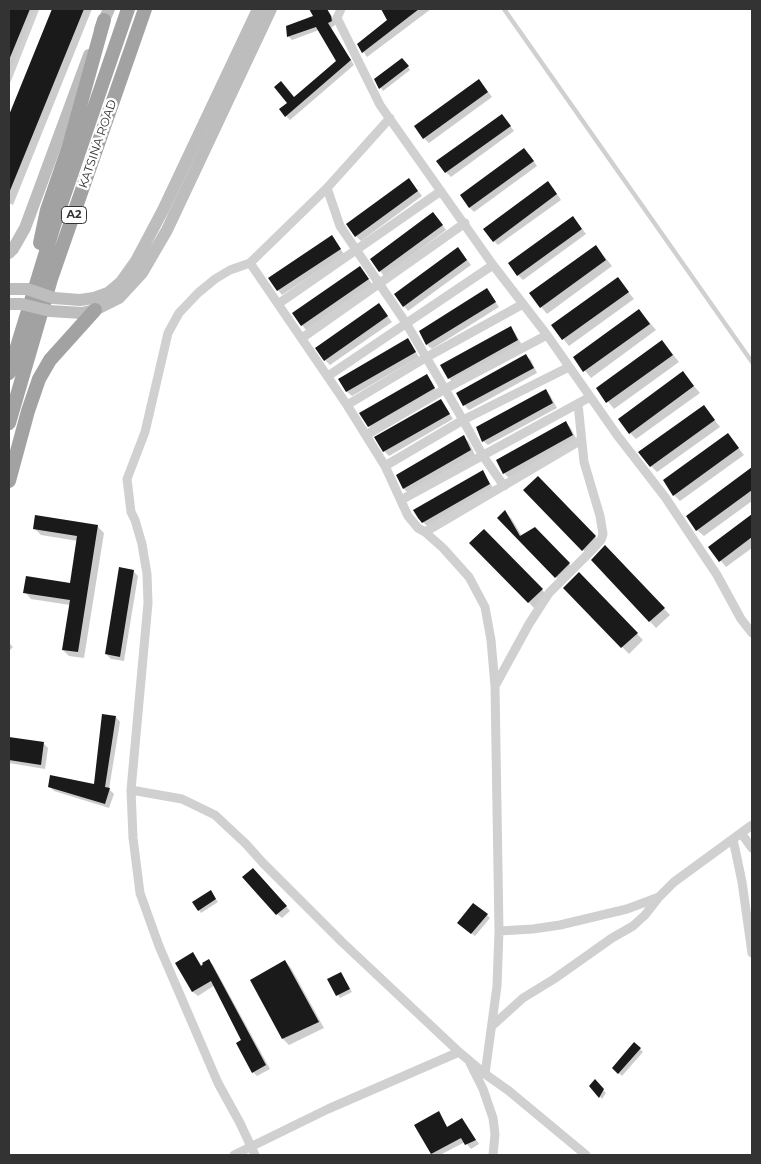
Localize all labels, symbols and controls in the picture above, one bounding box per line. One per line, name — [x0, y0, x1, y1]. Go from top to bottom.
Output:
street label: KATSINA ROAD — [76, 98, 120, 190]
road number: A2 — [62, 206, 86, 224]

